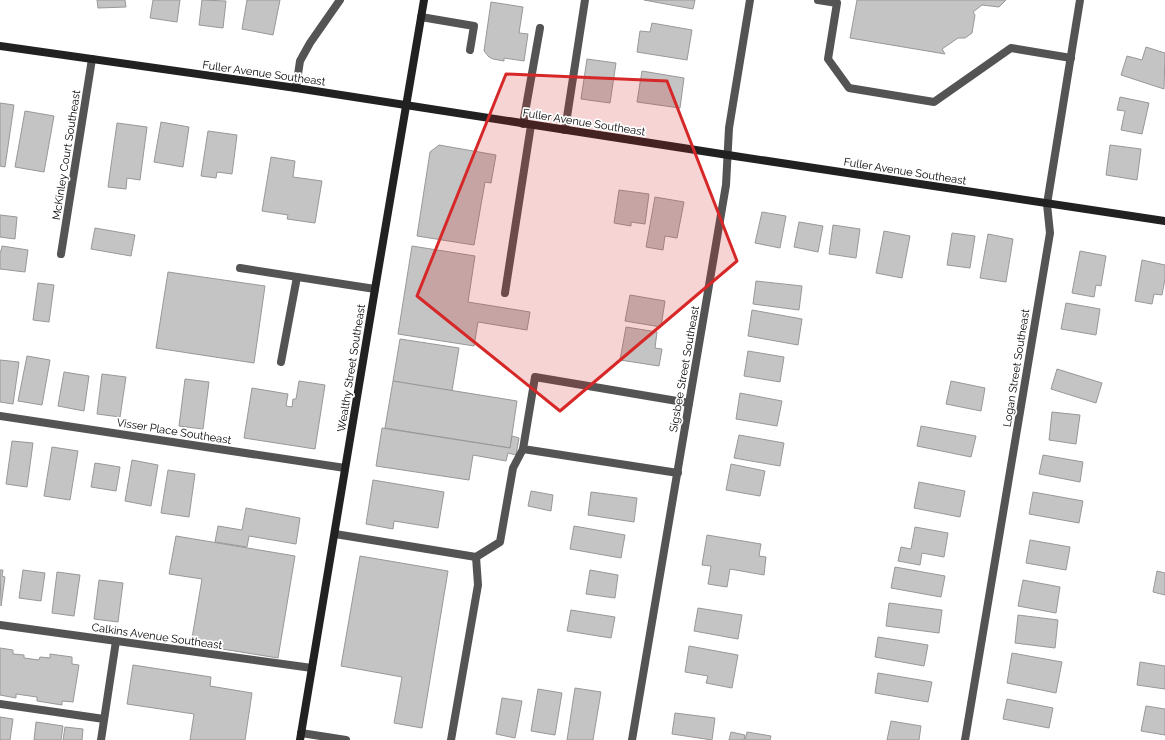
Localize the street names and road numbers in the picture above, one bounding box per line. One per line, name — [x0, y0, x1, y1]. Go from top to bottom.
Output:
street label: Fuller Avenue Southeast — [202, 58, 326, 89]
street label: McKinley Court Southeast — [50, 89, 83, 221]
street label: Fuller Avenue Southeast — [522, 106, 646, 139]
street label: Fuller Avenue Southeast — [843, 155, 967, 188]
street label: Wealthy Street Southeast — [335, 303, 368, 433]
street label: Sigsbee Street Southeast — [667, 304, 702, 433]
street label: Logan Street Southeast — [1001, 308, 1032, 428]
street label: Visser Place Southeast — [116, 416, 232, 447]
street label: Calkins Avenue Southeast — [91, 621, 223, 652]

